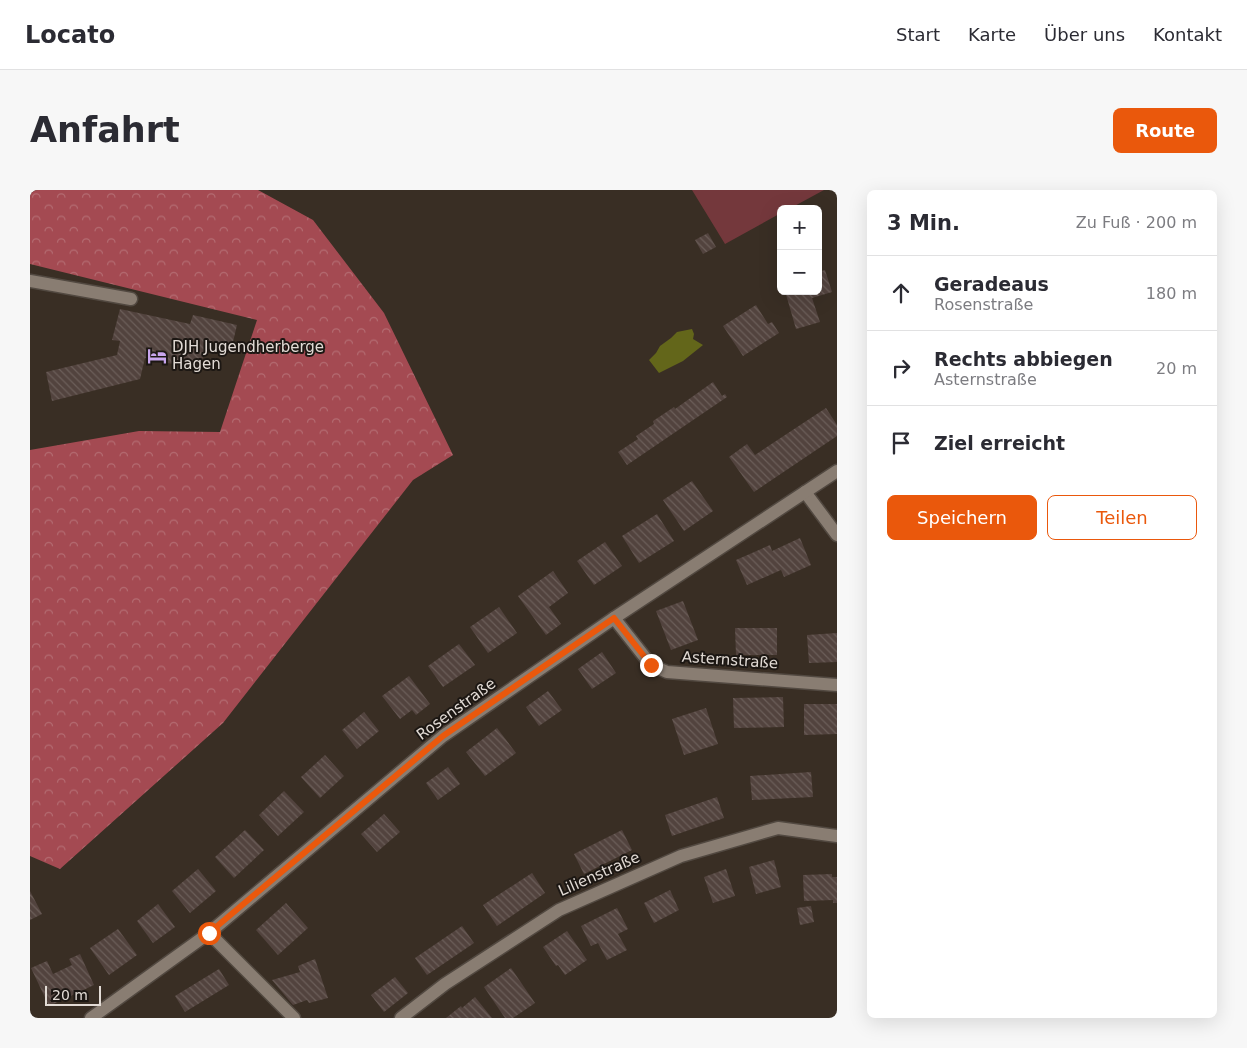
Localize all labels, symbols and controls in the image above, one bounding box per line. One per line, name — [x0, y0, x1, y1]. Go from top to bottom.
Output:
text: Locato — [25, 21, 115, 49]
text: Start — [896, 24, 940, 45]
text: Karte — [968, 24, 1016, 45]
text: Über uns — [1044, 24, 1125, 45]
text: Kontakt — [1153, 24, 1222, 45]
button: Route — [1113, 108, 1217, 153]
text: Anfahrt — [30, 110, 180, 150]
map controls — [777, 205, 822, 295]
button: + — [777, 205, 822, 250]
text: 3 Min. — [887, 211, 960, 235]
text: Zu Fuß · 200 m — [1076, 213, 1197, 232]
button: − — [777, 250, 822, 295]
text: Geradeaus — [934, 273, 1049, 295]
icon: ahead — [887, 279, 915, 307]
text: 180 m — [1146, 284, 1197, 303]
text: Rosenstraße — [934, 295, 1033, 314]
place label: DJH Jugendherberge Hagen — [172, 338, 324, 373]
hotel icon: DJH Jugendherberge Hagen — [146, 345, 168, 367]
text: Rechts abbiegen — [934, 348, 1113, 370]
icon: right — [887, 354, 915, 382]
text: 20 m — [1156, 359, 1197, 378]
text: Asternstraße — [934, 370, 1037, 389]
icon: arrive — [887, 429, 915, 457]
text: Ziel erreicht — [934, 432, 1065, 454]
button: Speichern — [887, 495, 1037, 540]
button: Teilen — [1047, 495, 1197, 540]
street label: Asternstraße — [681, 648, 779, 672]
route end — [640, 654, 663, 677]
street label: Rosenstraße — [413, 674, 499, 744]
street label: Lilienstraße — [555, 848, 643, 900]
route start — [198, 922, 221, 945]
scale bar — [45, 983, 101, 1006]
text: 20 m — [52, 987, 88, 1003]

